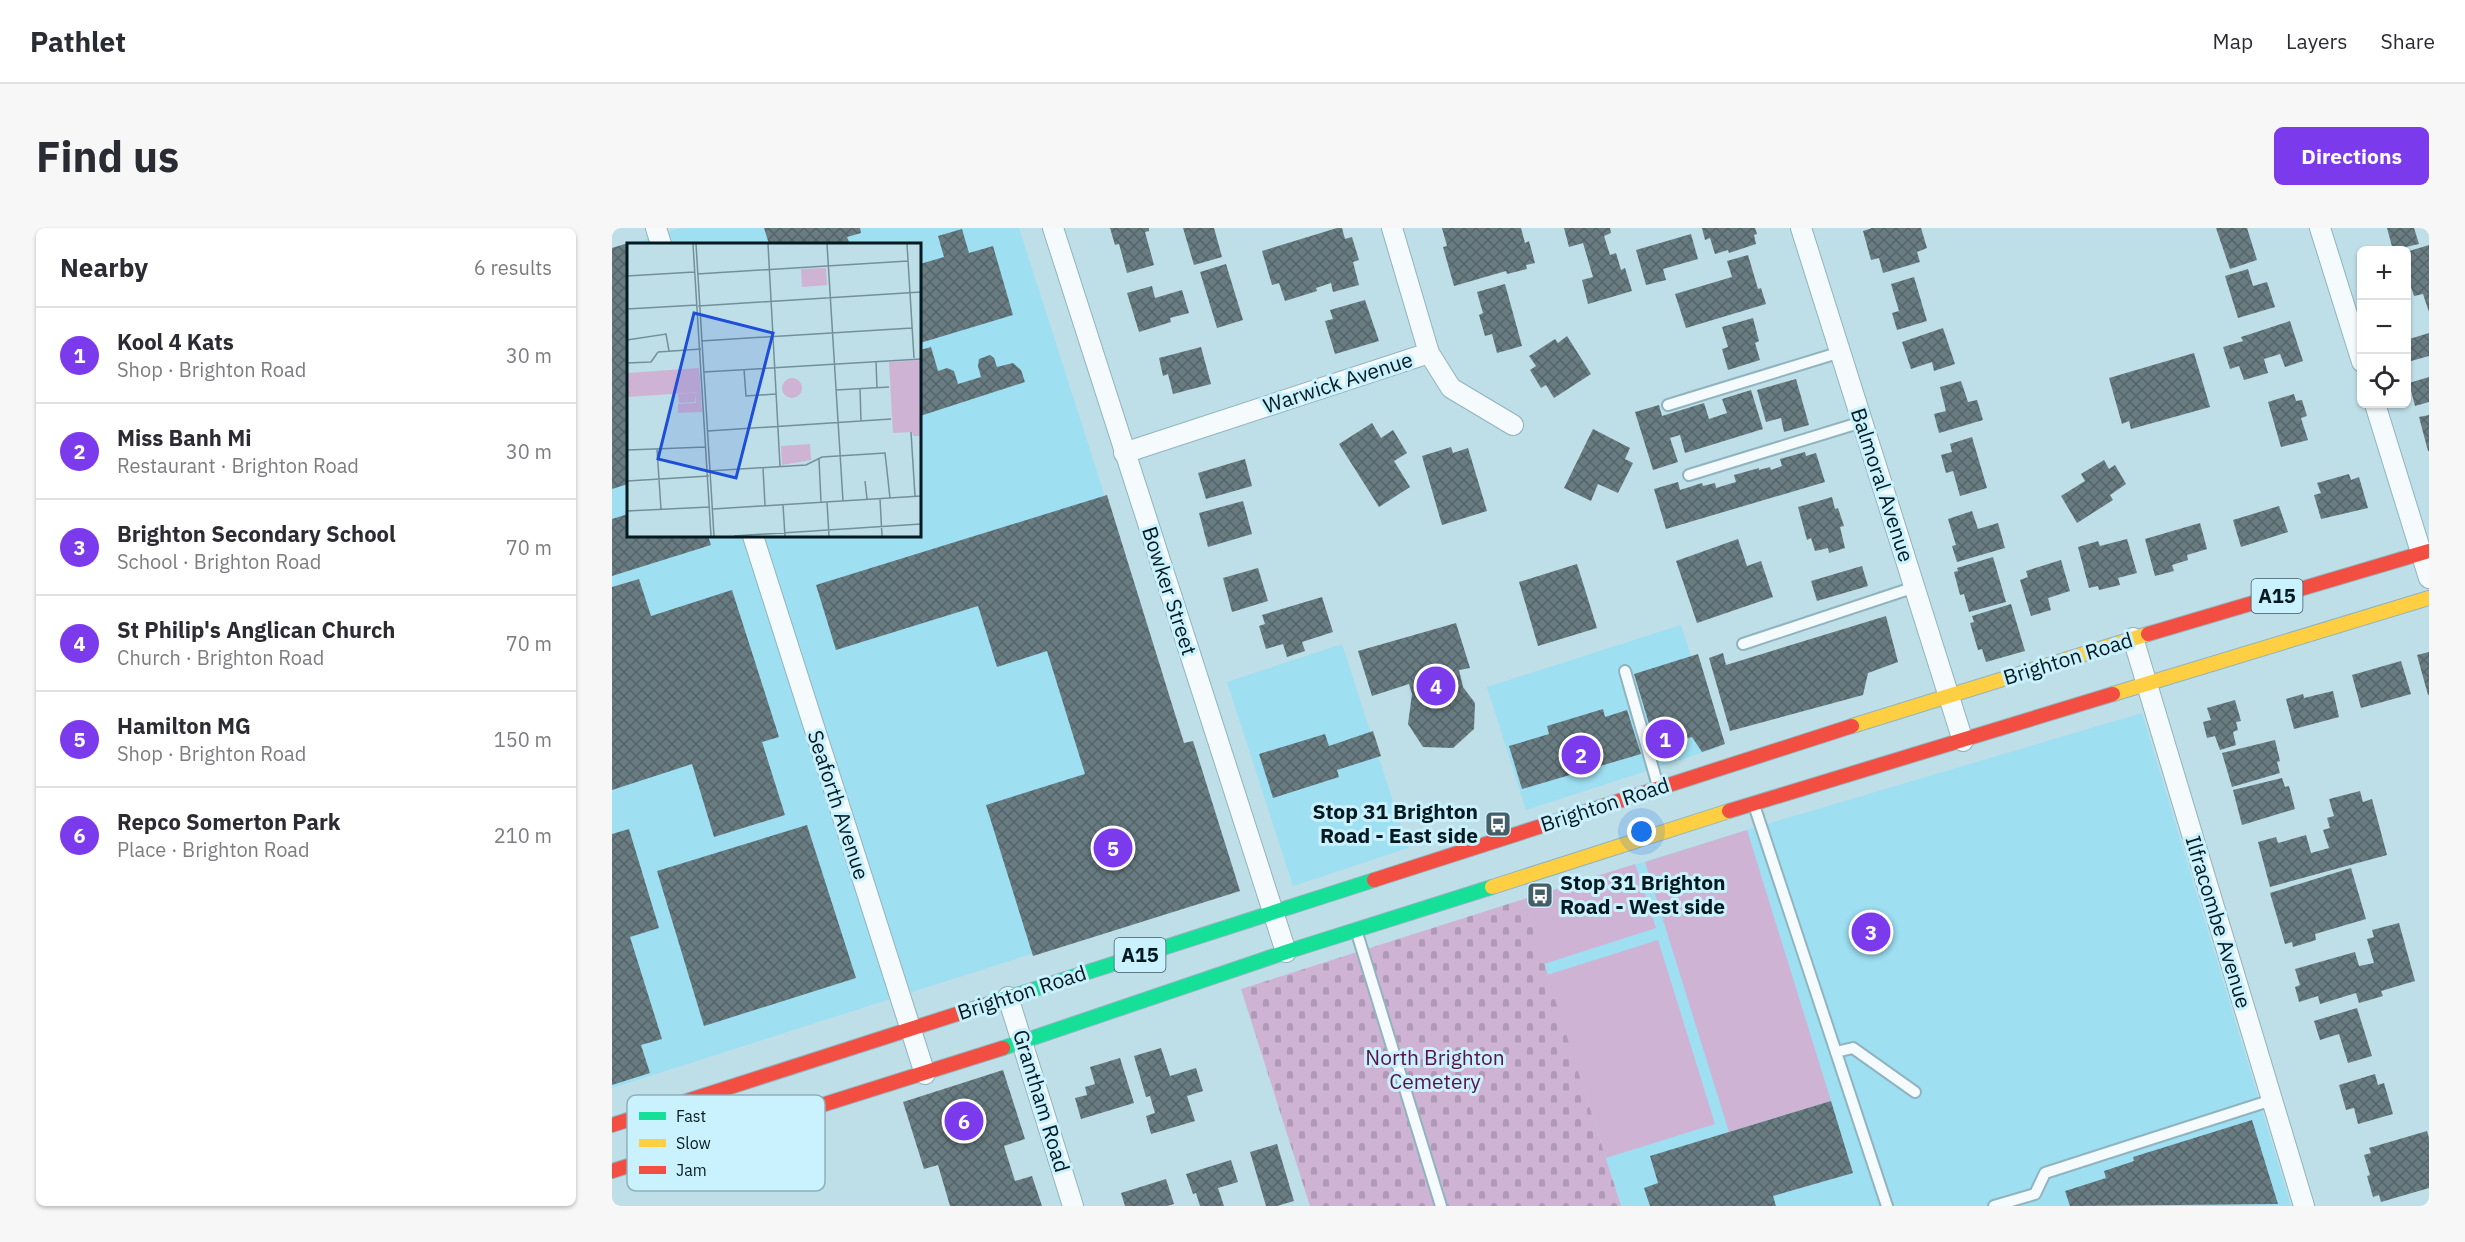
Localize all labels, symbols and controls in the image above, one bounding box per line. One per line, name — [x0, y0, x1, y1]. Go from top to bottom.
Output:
text: Pathlet — [30, 23, 126, 60]
text: Map — [2213, 27, 2253, 55]
text: Layers — [2286, 27, 2348, 55]
text: Share — [2381, 27, 2435, 55]
button: Directions — [2274, 127, 2429, 185]
text: Find us — [36, 129, 179, 184]
inset map — [627, 243, 921, 537]
map controls — [2357, 246, 2411, 408]
button: + — [2357, 246, 2411, 300]
text: Nearby — [60, 250, 148, 284]
text: 6 results — [474, 254, 552, 281]
button: − — [2357, 300, 2411, 354]
text: Kool 4 Kats — [117, 327, 234, 356]
text: 1 — [74, 342, 86, 369]
text: 30 m — [506, 342, 552, 369]
street label: Warwick Avenue — [1259, 345, 1416, 419]
button: locate — [2357, 354, 2411, 408]
text: Shop · Brighton Road — [117, 356, 306, 383]
street label: Balmoral Avenue — [1845, 404, 1921, 565]
text: Miss Banh Mi — [117, 423, 251, 452]
text: 2 — [74, 438, 86, 465]
text: 30 m — [506, 438, 552, 465]
text: Restaurant · Brighton Road — [117, 452, 359, 479]
text: Brighton Secondary School — [117, 519, 396, 548]
street label: Bowker Street — [1136, 523, 1204, 659]
text: 3 — [74, 534, 86, 561]
text: 70 m — [506, 534, 552, 561]
text: School · Brighton Road — [117, 548, 321, 575]
road number: A15 — [2252, 579, 2302, 613]
text: St Philip's Anglican Church — [117, 615, 395, 644]
street label: Brighton Road — [2000, 625, 2136, 691]
text: 4 — [74, 630, 86, 657]
text: 70 m — [506, 630, 552, 657]
text: Church · Brighton Road — [117, 644, 324, 671]
pin: 4 — [1416, 664, 1456, 708]
text: Hamilton MG — [117, 711, 251, 740]
pin: 1 — [1646, 716, 1684, 762]
text: 5 — [74, 726, 86, 753]
text: 150 m — [494, 726, 552, 753]
street label: Seaforth Avenue — [802, 726, 876, 883]
pin: 2 — [1562, 732, 1600, 778]
text: Shop · Brighton Road — [117, 740, 306, 767]
street label: Brighton Road — [1537, 770, 1673, 838]
place label: Stop 31 Brighton Road - East side — [1312, 797, 1478, 849]
text: Repco Somerton Park — [117, 807, 341, 836]
bus stop icon: Stop 31 Brighton Road - East side — [1483, 809, 1513, 839]
your location — [1627, 817, 1656, 846]
text: 6 — [74, 822, 86, 849]
text: 210 m — [494, 822, 552, 849]
pin: 5 — [1094, 826, 1132, 870]
street label: Ilfracombe Avenue — [2179, 832, 2259, 1011]
text: Place · Brighton Road — [117, 836, 310, 863]
place label: Stop 31 Brighton Road - West side — [1560, 868, 1726, 920]
bus stop icon: Stop 31 Brighton Road - West side — [1525, 880, 1555, 910]
pin: 3 — [1852, 910, 1890, 954]
road number: A15 — [1114, 938, 1166, 972]
street label: Brighton Road — [954, 958, 1090, 1026]
street label: Grantham Road — [1007, 1026, 1077, 1175]
park label: North Brighton Cemetery — [1365, 1043, 1505, 1095]
legend — [627, 1095, 825, 1191]
pin: 6 — [944, 1098, 984, 1144]
text: Fast — [676, 1106, 706, 1126]
text: Slow — [676, 1133, 711, 1153]
text: Jam — [676, 1160, 707, 1180]

